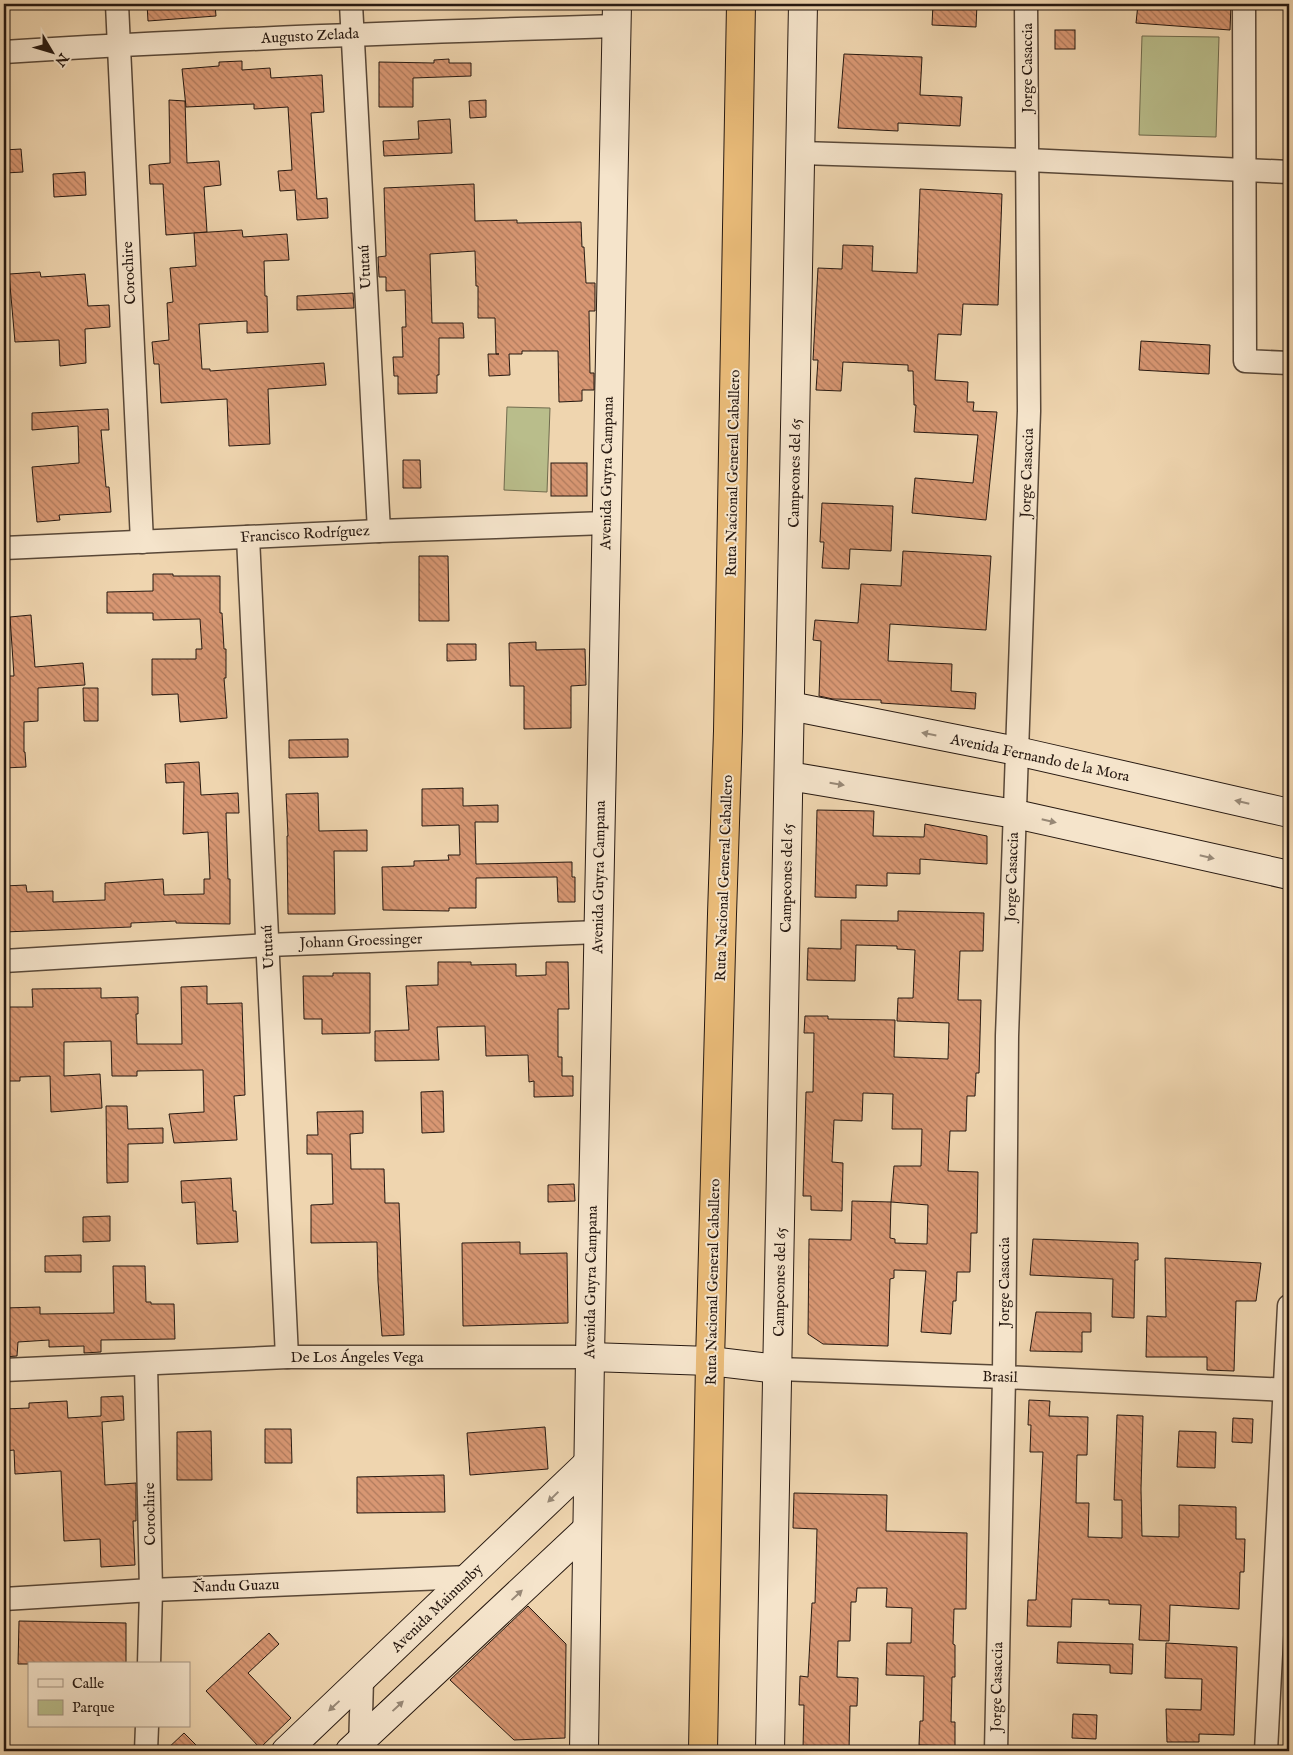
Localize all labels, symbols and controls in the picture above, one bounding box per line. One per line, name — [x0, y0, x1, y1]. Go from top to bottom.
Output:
street label: Jorge Casaccia — [1018, 23, 1037, 115]
street label: Augusto Zelada — [260, 24, 360, 48]
north arrow — [28, 28, 78, 78]
text: N — [51, 48, 73, 70]
street label: Corochire — [118, 241, 140, 305]
street label: Ututaú — [354, 244, 376, 290]
street label: Ruta Nacional General Caballero — [722, 369, 744, 577]
street label: Avenida Guyra Campana — [596, 396, 618, 551]
street label: Campeones del 65 — [785, 418, 805, 528]
street label: Jorge Casaccia — [1016, 427, 1038, 520]
street label: Francisco Rodríguez — [240, 521, 370, 547]
one-way arrow — [921, 729, 937, 737]
street label: Avenida Fernando de la Mora — [948, 730, 1132, 786]
street label: Ruta Nacional General Caballero — [711, 774, 737, 982]
one-way arrow — [829, 781, 845, 789]
one-way arrow — [1234, 798, 1249, 806]
street label: Avenida Guyra Campana — [588, 800, 610, 955]
one-way arrow — [1041, 817, 1056, 825]
street label: Campeones del 65 — [777, 823, 797, 933]
street label: Jorge Casaccia — [1001, 831, 1023, 924]
one-way arrow — [1200, 853, 1215, 861]
street label: Ututaú — [257, 924, 279, 970]
street label: Johann Groessinger — [297, 929, 423, 953]
street label: Ruta Nacional General Caballero — [702, 1178, 724, 1386]
street label: Avenida Guyra Campana — [580, 1205, 602, 1360]
street label: Campeones del 65 — [770, 1227, 790, 1337]
street label: Jorge Casaccia — [995, 1237, 1014, 1329]
street label: De Los Ángeles Vega — [291, 1348, 424, 1367]
street label: Brasil — [982, 1367, 1019, 1387]
street label: Corochire — [140, 1482, 160, 1546]
one-way arrow — [547, 1491, 559, 1503]
street label: Avenida Mainumby — [387, 1559, 487, 1657]
street label: Ñandu Guazu — [192, 1575, 280, 1597]
one-way arrow — [510, 1589, 522, 1601]
street label: Jorge Casaccia — [987, 1641, 1007, 1734]
legend — [28, 1662, 190, 1728]
text: Calle — [72, 1674, 104, 1693]
text: Parque — [72, 1698, 115, 1717]
one-way arrow — [328, 1700, 340, 1712]
one-way arrow — [392, 1700, 404, 1712]

